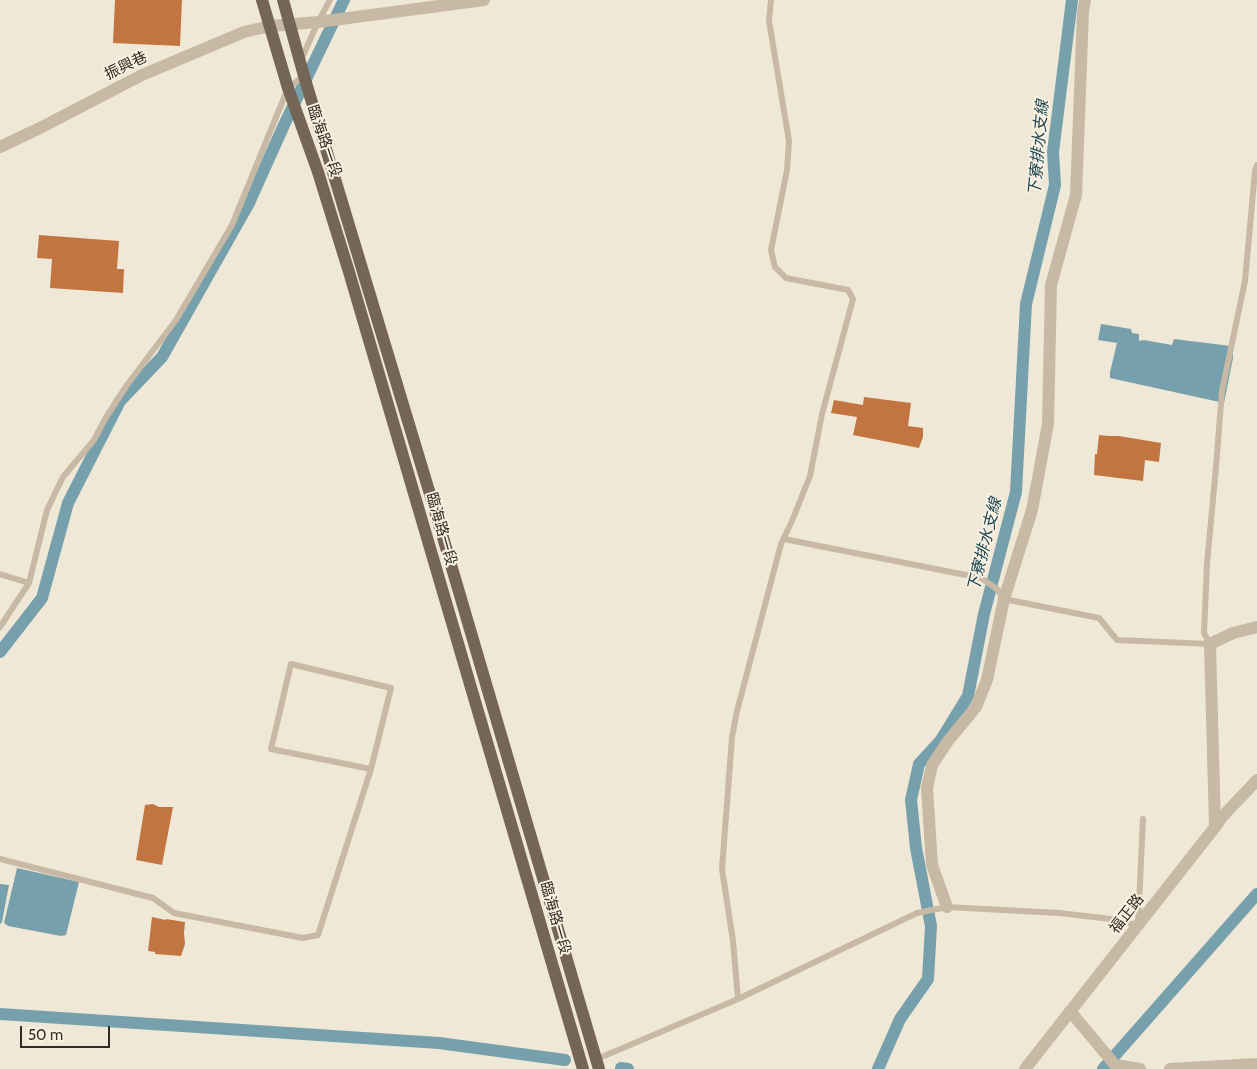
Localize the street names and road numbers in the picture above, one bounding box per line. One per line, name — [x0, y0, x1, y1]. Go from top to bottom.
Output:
street label: 振興巷 — [102, 48, 150, 84]
street label: 臨海路一段 — [303, 103, 345, 179]
street label: 臨海路一段 — [422, 490, 460, 568]
street label: 臨海路一段 — [536, 879, 574, 957]
street label: 福正路 — [1106, 891, 1148, 937]

